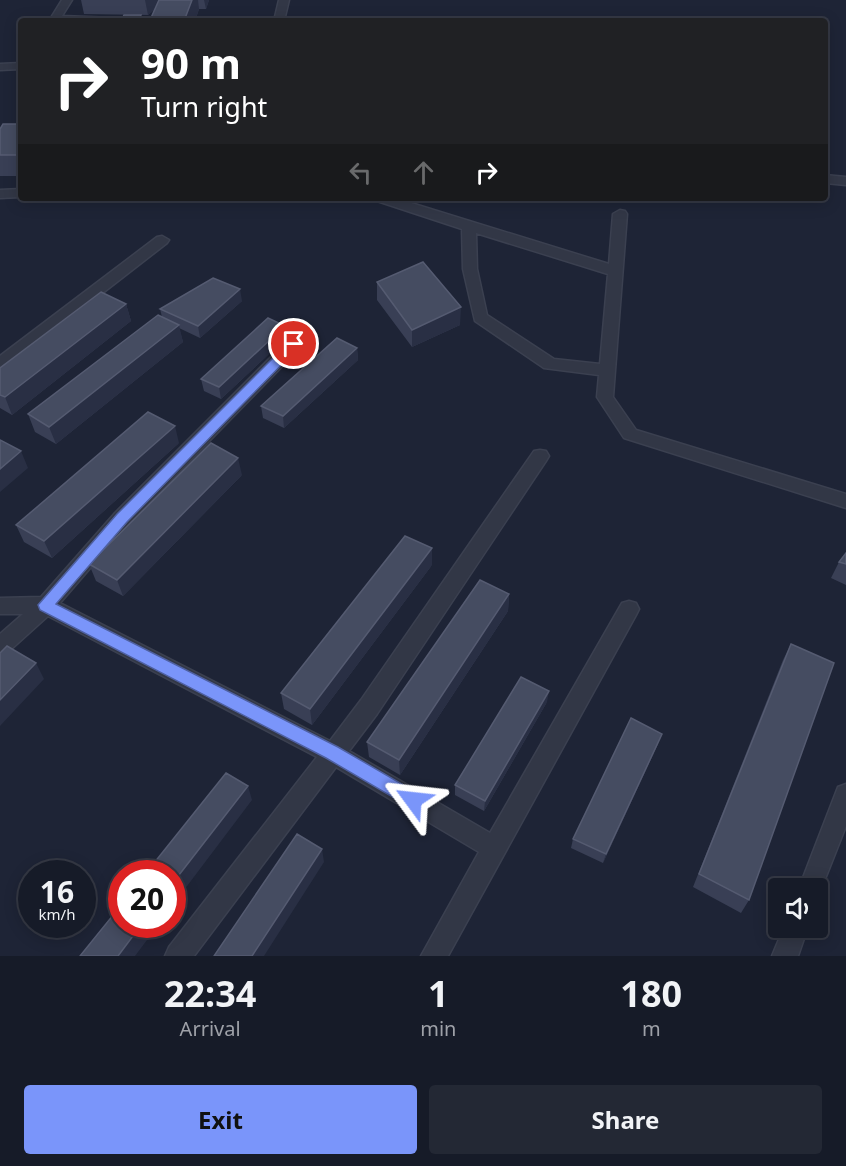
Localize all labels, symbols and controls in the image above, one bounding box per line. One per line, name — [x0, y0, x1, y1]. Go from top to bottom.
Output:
text: 90 m — [141, 34, 241, 91]
icon: right — [42, 42, 120, 120]
text: Turn right — [141, 88, 267, 125]
icon: left — [344, 156, 377, 189]
icon: ahead — [407, 156, 440, 189]
icon: right — [470, 156, 503, 189]
pin — [268, 318, 319, 369]
icon: arrive — [277, 327, 310, 360]
position arrow — [381, 768, 445, 832]
speed limit sign: 20 — [108, 860, 186, 938]
text: 16 — [40, 871, 74, 912]
map controls — [768, 878, 828, 938]
button: sound — [768, 878, 828, 938]
text: km/h — [39, 904, 75, 924]
text: 22:34 — [164, 969, 256, 1018]
text: 1 — [428, 969, 449, 1018]
text: 180 — [620, 969, 682, 1018]
text: Arrival — [180, 1015, 241, 1042]
text: min — [420, 1015, 456, 1042]
text: m — [642, 1015, 661, 1042]
button: Exit — [24, 1085, 417, 1154]
button: Share — [429, 1085, 822, 1154]

